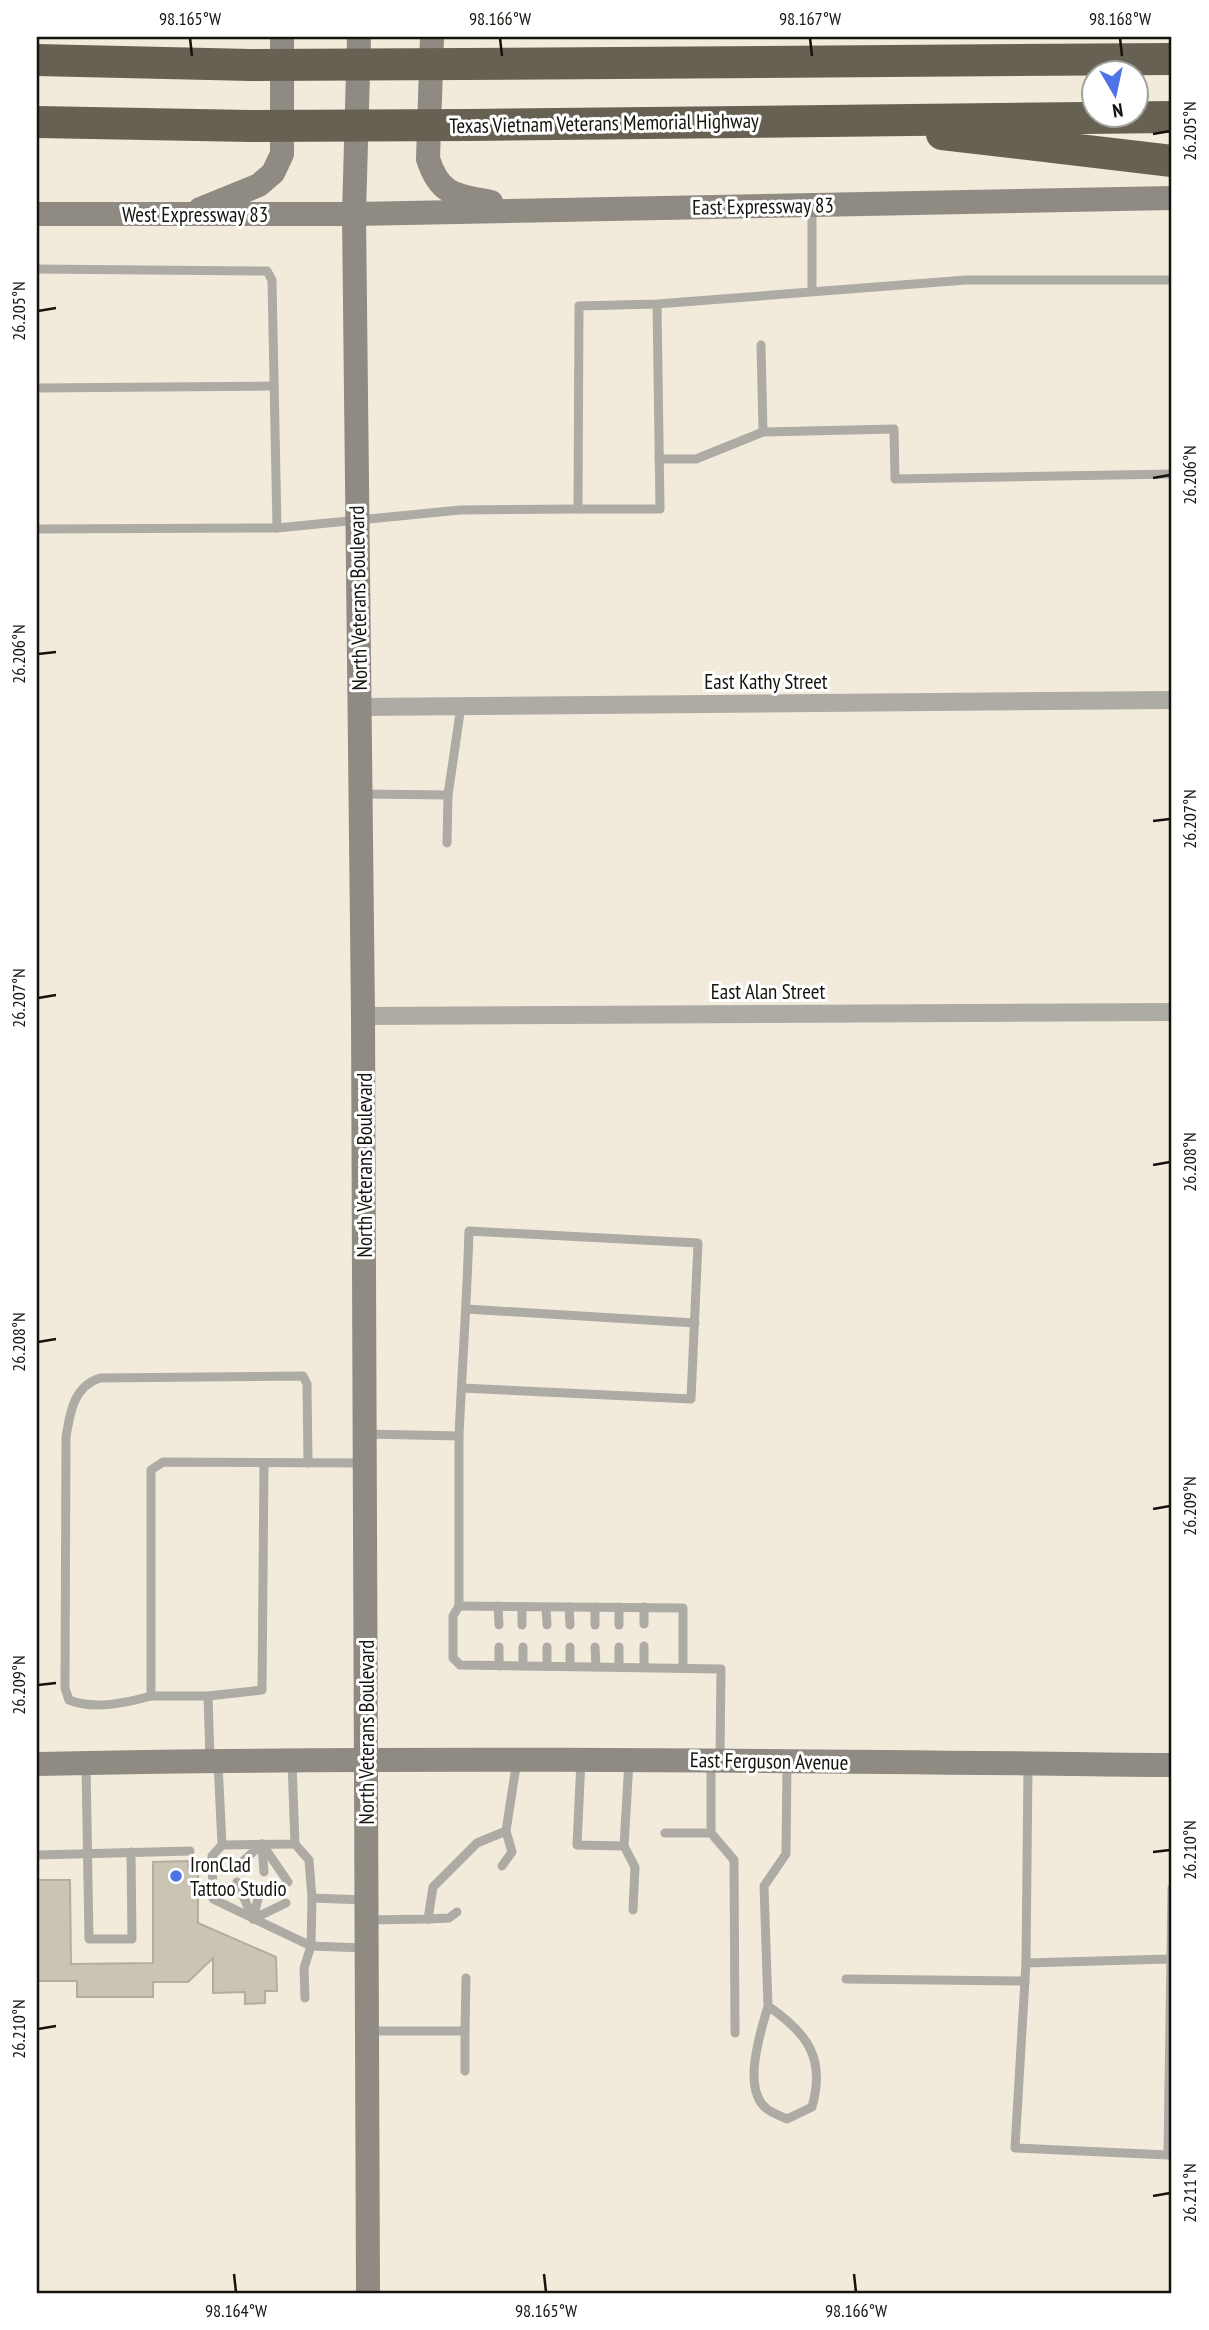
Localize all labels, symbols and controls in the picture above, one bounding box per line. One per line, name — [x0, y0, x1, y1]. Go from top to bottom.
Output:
text: 98.165°W — [159, 7, 221, 30]
text: 98.166°W — [469, 7, 531, 30]
text: 98.167°W — [779, 7, 841, 30]
text: 98.168°W — [1089, 7, 1151, 30]
north arrow — [1080, 60, 1150, 130]
text: N — [1111, 98, 1125, 123]
text: 26.205°N — [1178, 101, 1201, 161]
street label: Texas Vietnam Veterans Memorial Highway — [449, 107, 759, 139]
street label: East Expressway 83 — [692, 191, 834, 221]
street label: West Expressway 83 — [122, 201, 268, 228]
text: 26.205°N — [7, 281, 30, 341]
text: 26.206°N — [1178, 445, 1201, 505]
street label: North Veterans Boulevard — [343, 505, 373, 691]
text: 26.206°N — [7, 624, 30, 684]
street label: East Kathy Street — [704, 668, 828, 695]
text: 26.207°N — [1178, 789, 1201, 849]
text: 26.207°N — [7, 968, 30, 1028]
street label: East Alan Street — [711, 978, 825, 1005]
street label: North Veterans Boulevard — [351, 1073, 378, 1257]
text: 26.208°N — [1178, 1132, 1201, 1192]
text: 26.208°N — [7, 1312, 30, 1372]
text: 26.209°N — [1178, 1476, 1201, 1536]
street label: North Veterans Boulevard — [353, 1640, 380, 1824]
text: 26.209°N — [7, 1655, 30, 1715]
street label: East Ferguson Avenue — [690, 1746, 848, 1776]
text: 26.210°N — [1178, 1820, 1201, 1880]
place label: IronClad Tattoo Studio — [190, 1851, 287, 1902]
marker: IronClad Tattoo Studio — [168, 1868, 184, 1884]
text: 26.210°N — [7, 1999, 30, 2059]
text: 26.211°N — [1178, 2163, 1201, 2223]
text: 98.164°W — [205, 2299, 267, 2322]
text: 98.165°W — [515, 2299, 577, 2322]
text: 98.166°W — [825, 2299, 887, 2322]

